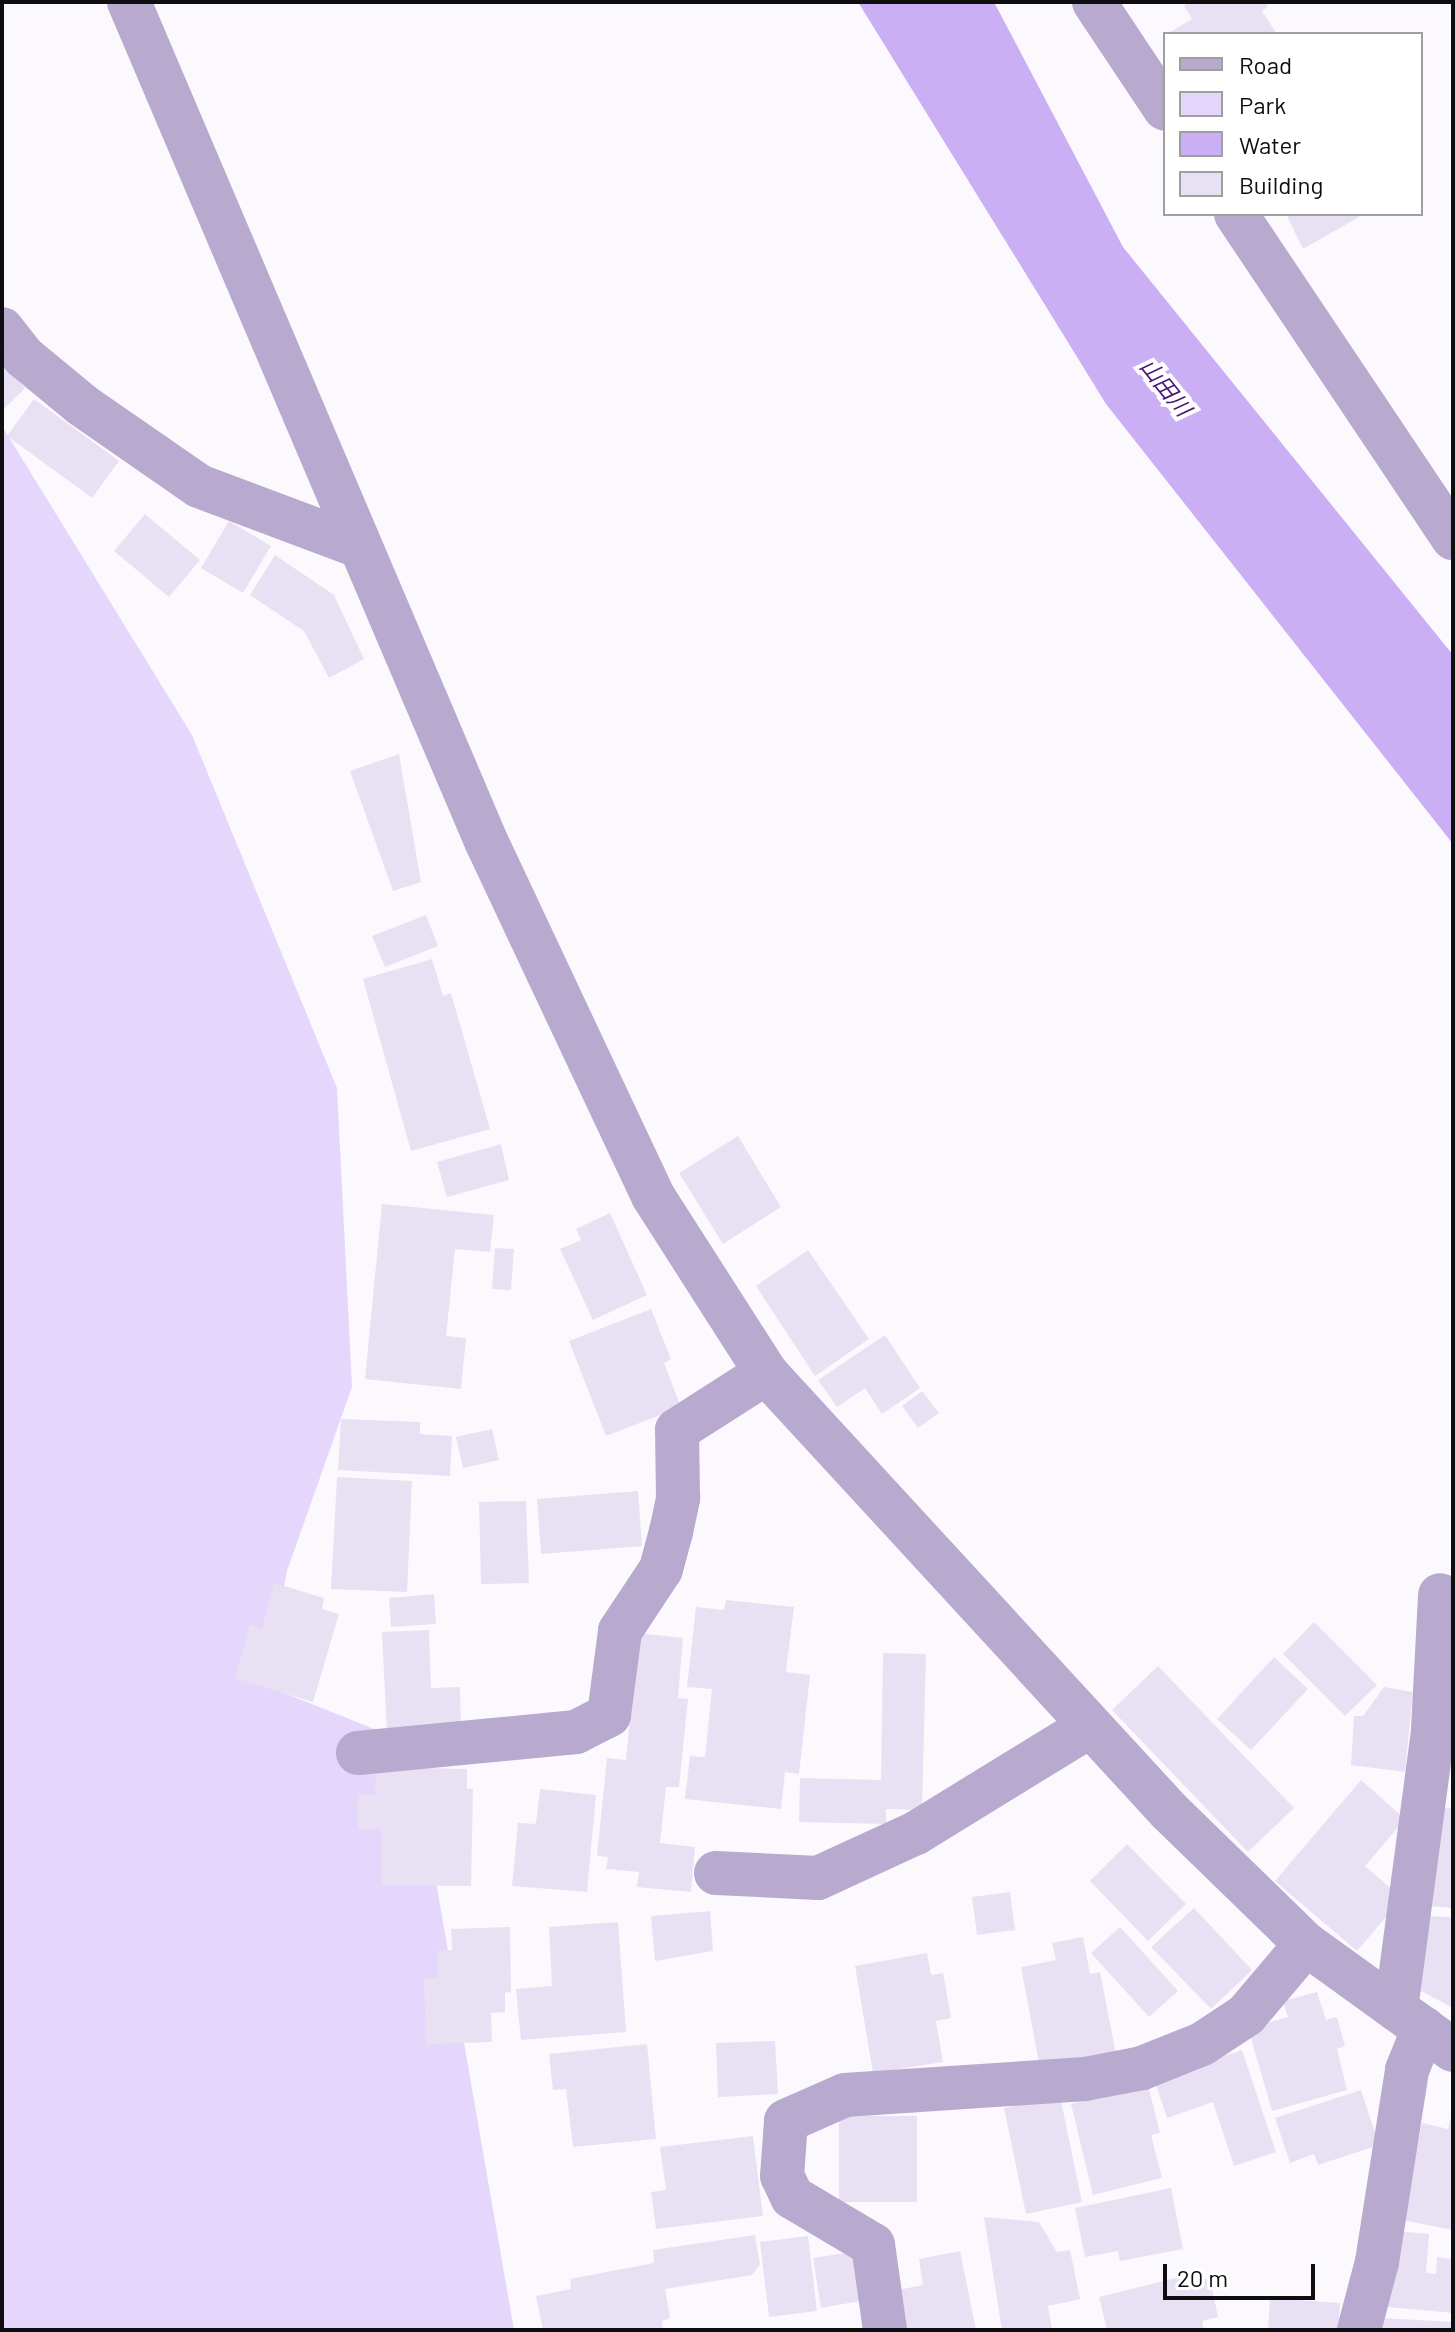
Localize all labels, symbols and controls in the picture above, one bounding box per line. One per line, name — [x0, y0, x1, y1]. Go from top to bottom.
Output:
legend — [1163, 32, 1423, 216]
text: Road — [1239, 50, 1292, 79]
text: Park — [1239, 90, 1286, 119]
text: Water — [1239, 130, 1301, 159]
text: Building — [1239, 170, 1323, 199]
water label: 山田川 — [1135, 353, 1197, 421]
scale bar — [1167, 2248, 1319, 2298]
text: 20 m — [1177, 2263, 1228, 2292]

